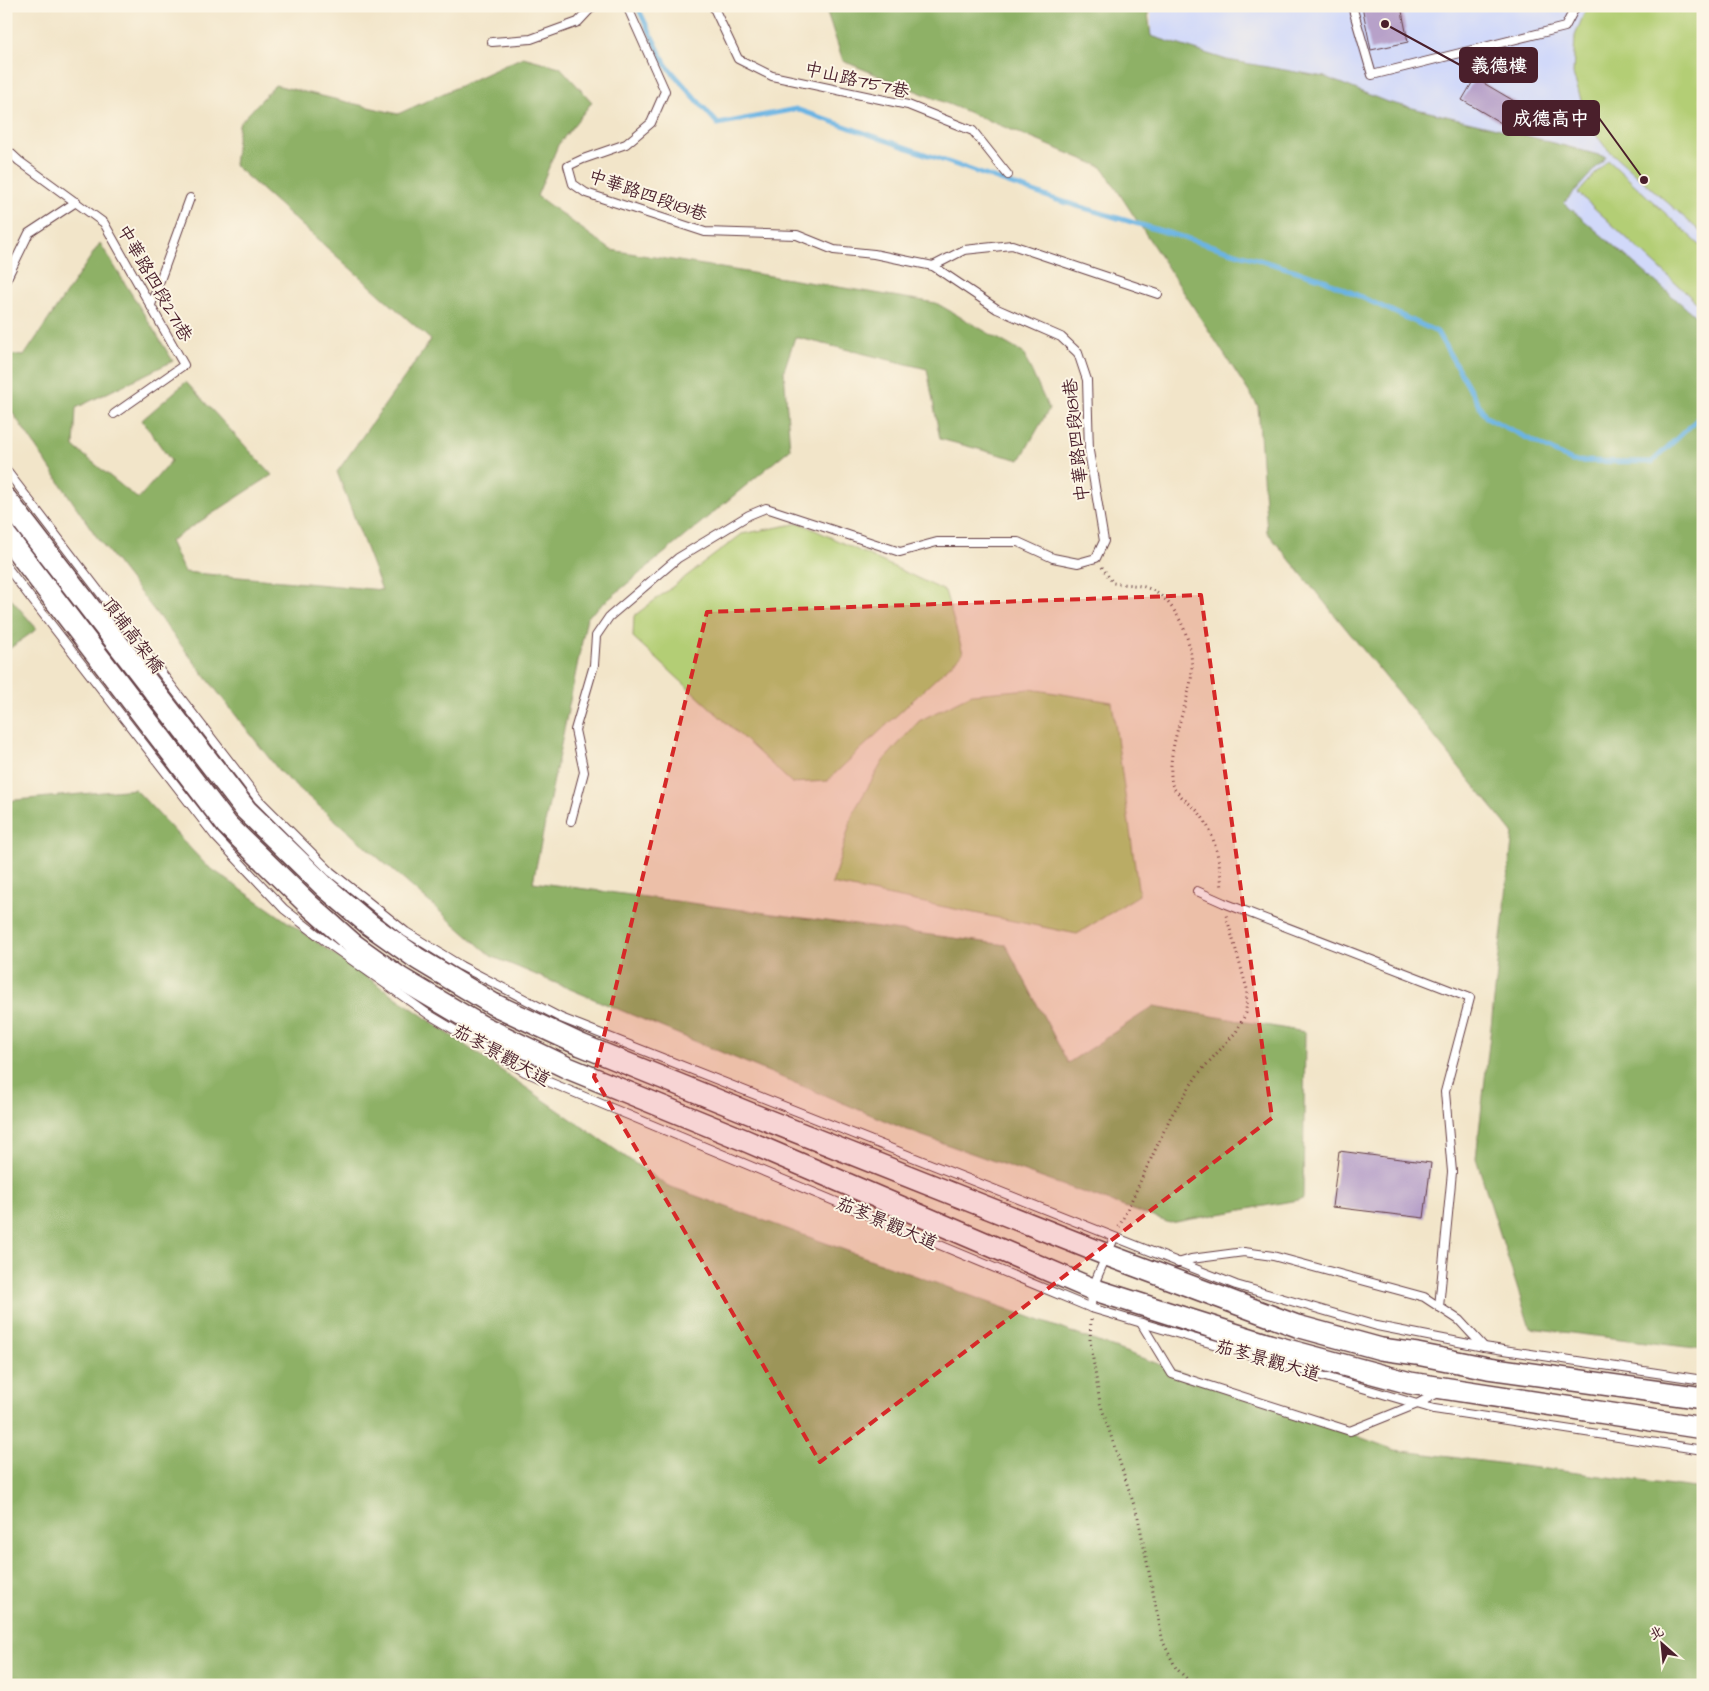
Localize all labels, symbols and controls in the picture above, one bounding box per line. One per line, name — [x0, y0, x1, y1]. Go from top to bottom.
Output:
callout: 義德樓 — [1460, 48, 1537, 82]
text: 義德樓 — [1470, 53, 1528, 80]
street label: 中山路757巷 — [802, 56, 912, 105]
callout: 成德高中 — [1503, 101, 1599, 135]
text: 成德高中 — [1513, 106, 1589, 133]
street label: 中華路四段181巷 — [585, 163, 711, 228]
street label: 中華路四段271巷 — [111, 220, 198, 347]
street label: 中華路四段181巷 — [1058, 377, 1095, 503]
street label: 頂埔高架橋 — [96, 592, 170, 679]
street label: 茄苳景觀大道 — [448, 1018, 555, 1093]
street label: 茄苳景觀大道 — [832, 1191, 941, 1256]
street label: 茄苳景觀大道 — [1213, 1334, 1323, 1387]
north arrow — [1636, 1618, 1686, 1668]
text: 北 — [1646, 1621, 1667, 1645]

